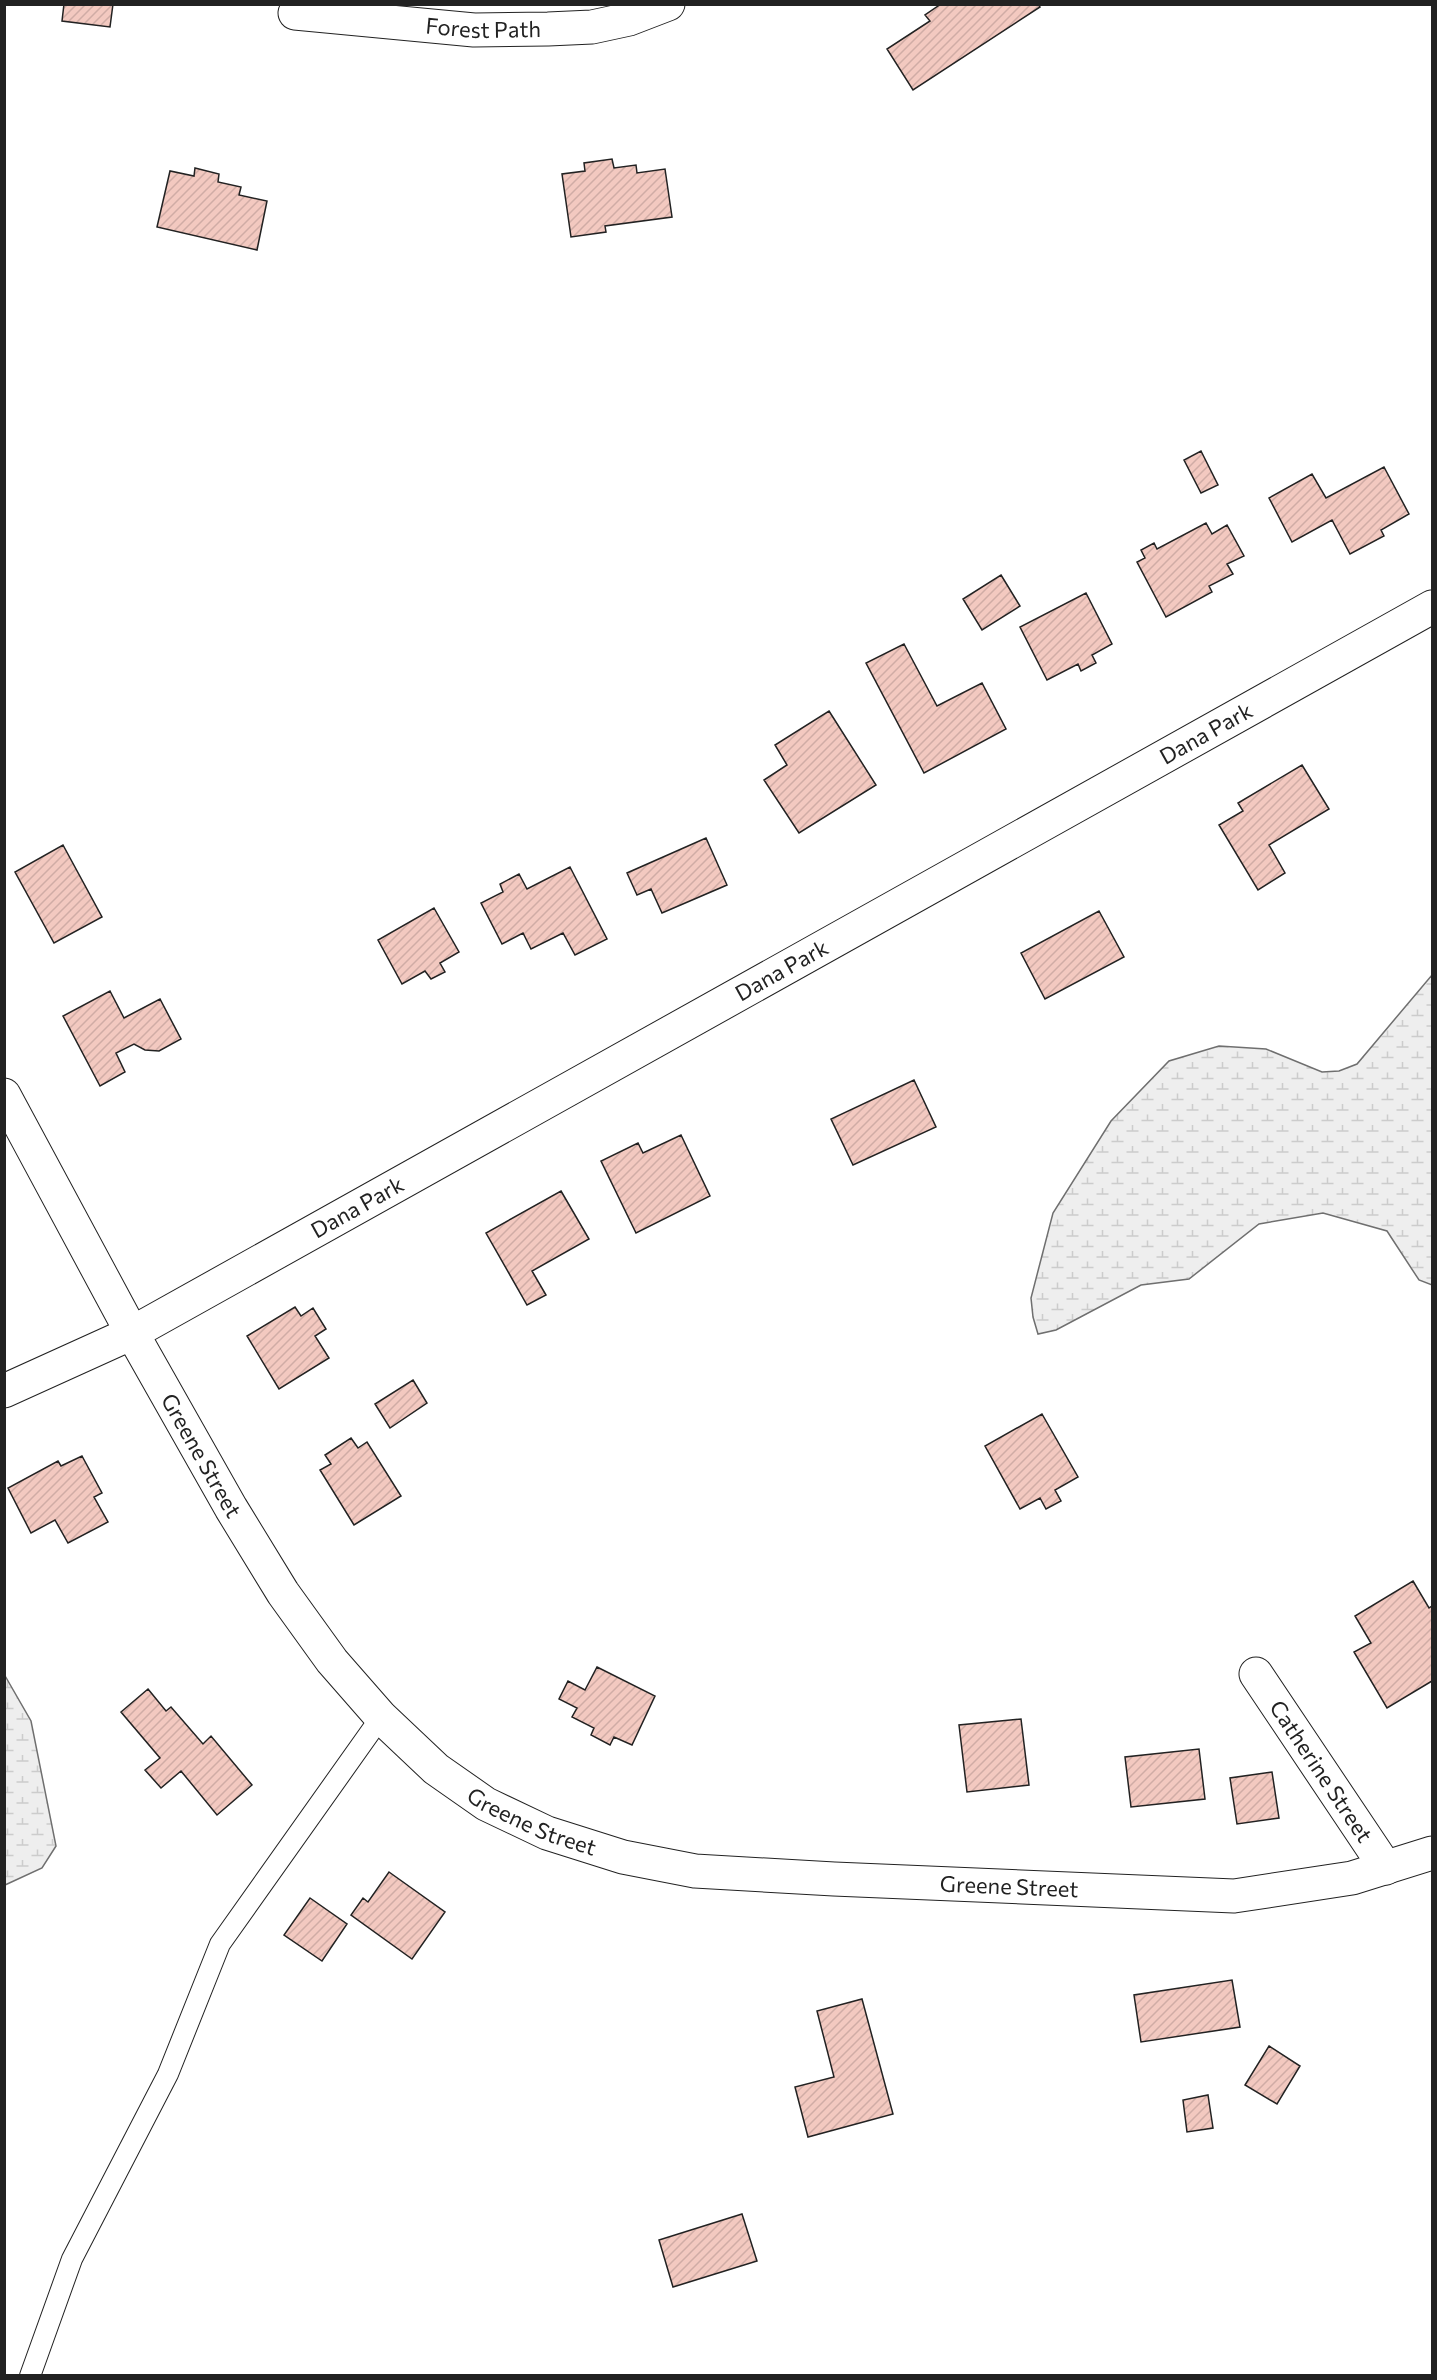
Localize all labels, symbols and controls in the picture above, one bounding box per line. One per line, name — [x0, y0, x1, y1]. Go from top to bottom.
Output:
street label: Forest Path — [424, 11, 541, 43]
street label: Dana Park — [1154, 696, 1257, 770]
street label: Dana Park — [730, 933, 833, 1006]
street label: Dana Park — [306, 1170, 408, 1243]
street label: Greene Street — [156, 1388, 248, 1522]
street label: Catherine Street — [1264, 1695, 1379, 1847]
street label: Greene Street — [462, 1781, 600, 1861]
street label: Greene Street — [939, 1870, 1079, 1902]

